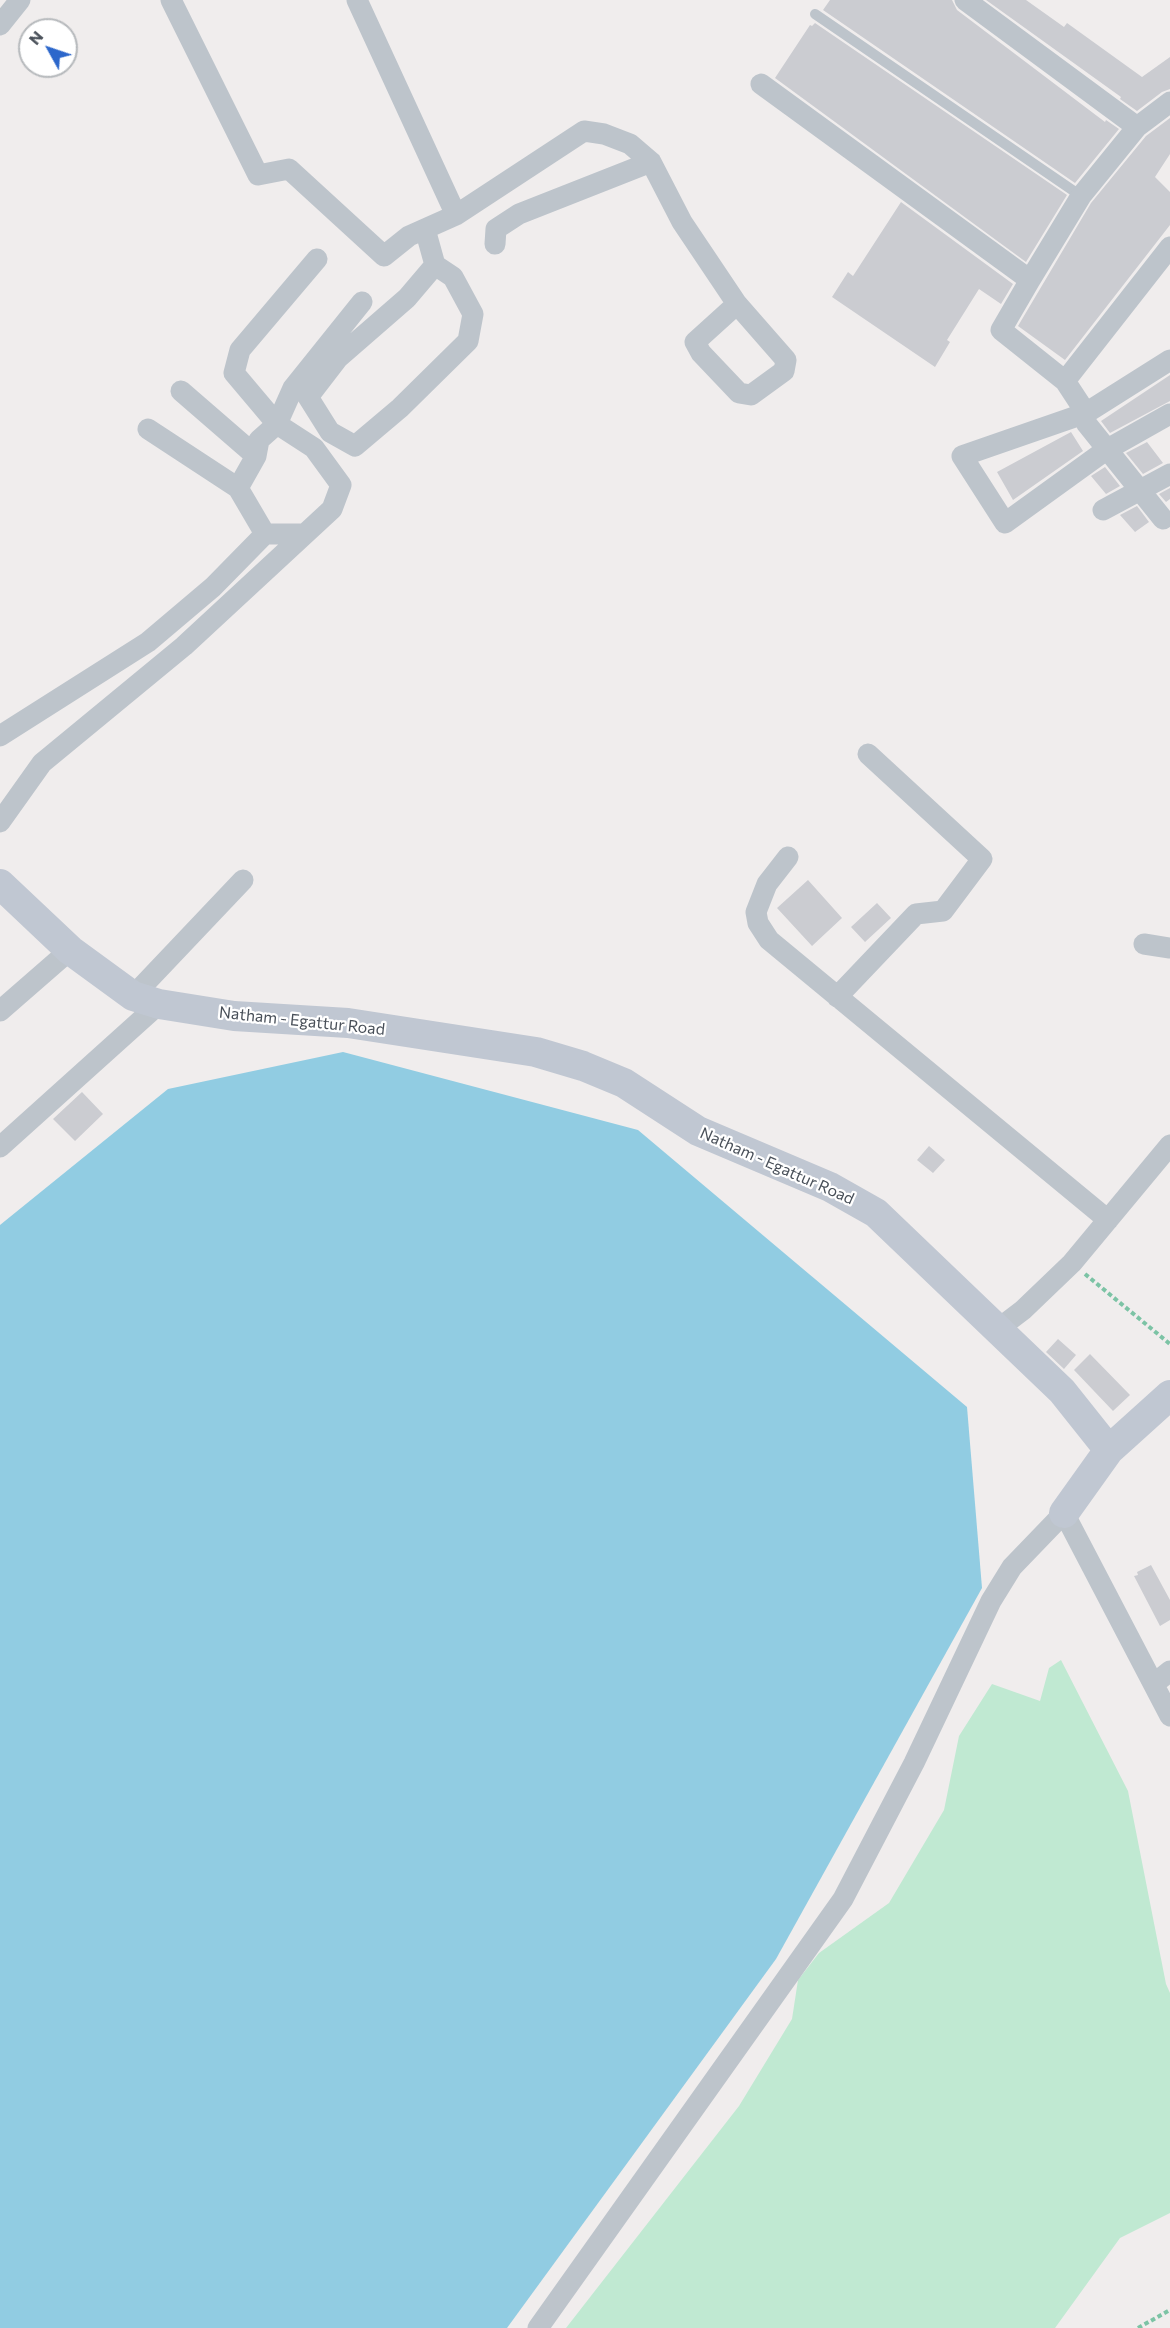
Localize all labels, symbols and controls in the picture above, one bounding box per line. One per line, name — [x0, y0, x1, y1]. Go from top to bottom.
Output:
north arrow — [18, 18, 78, 78]
text: N — [24, 27, 46, 48]
street label: Natham - Egattur Road — [218, 1003, 386, 1039]
street label: Natham - Egattur Road — [697, 1123, 857, 1209]

